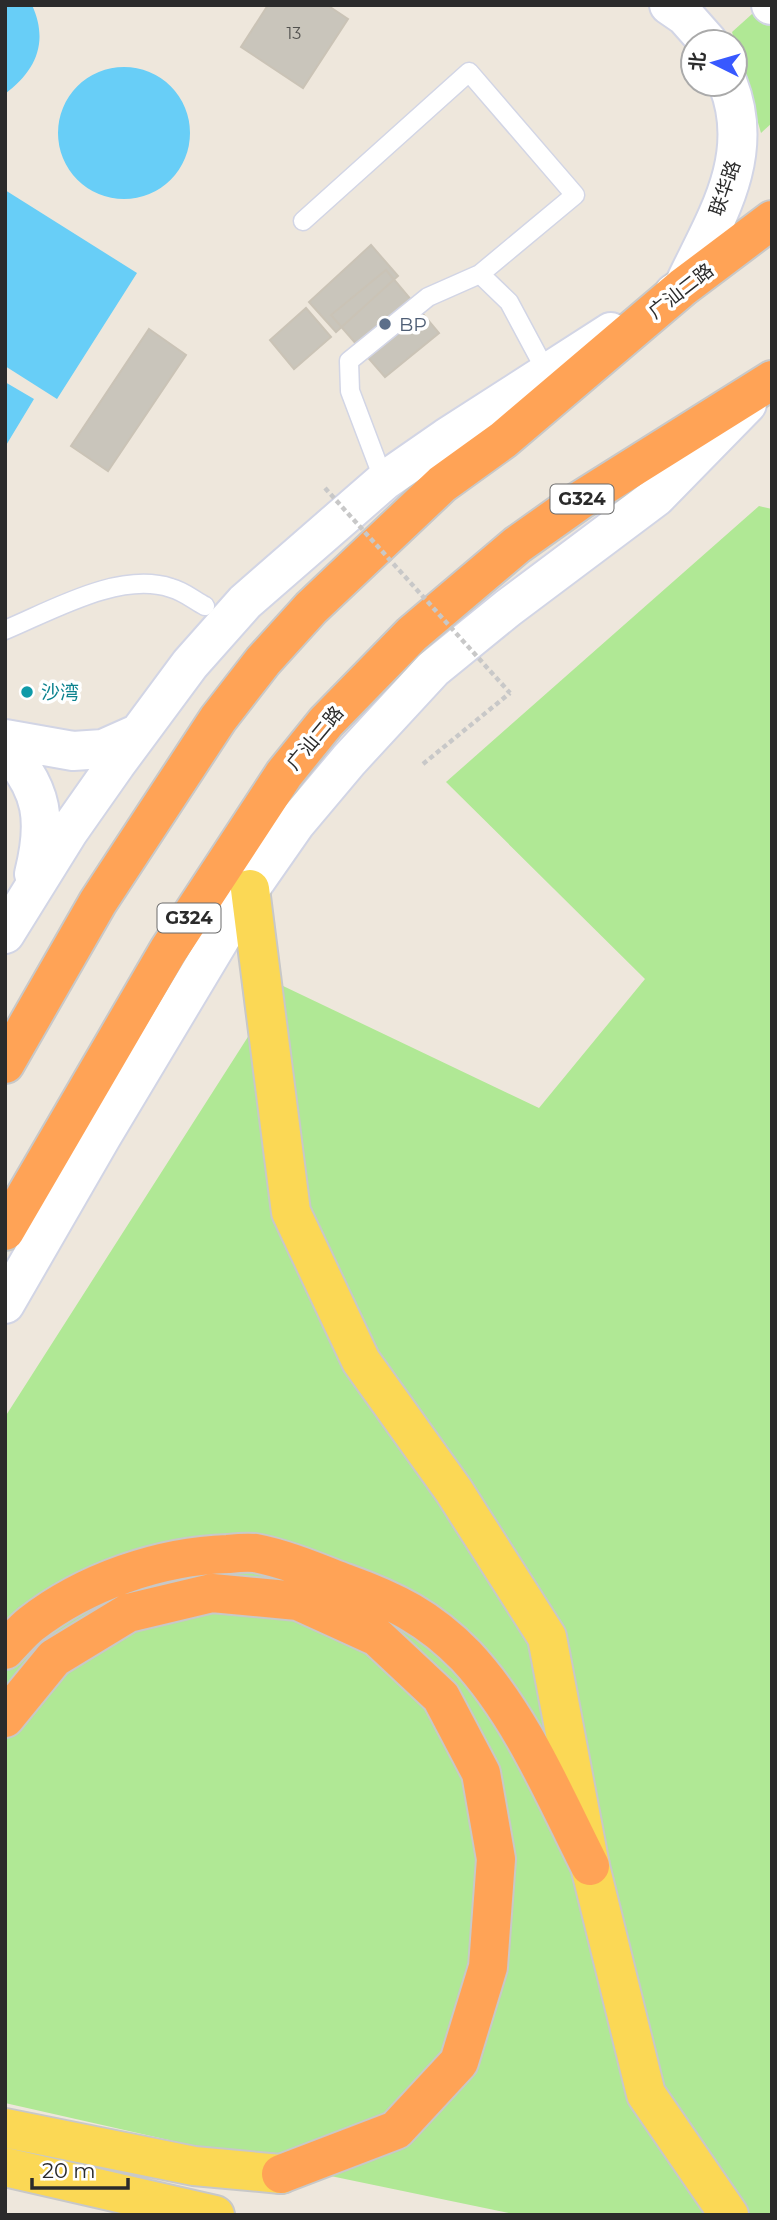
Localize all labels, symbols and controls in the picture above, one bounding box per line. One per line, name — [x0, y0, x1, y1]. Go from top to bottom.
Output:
house number: 13 — [287, 24, 301, 43]
north arrow — [679, 28, 749, 98]
text: 北 — [685, 51, 710, 72]
street label: 联华路 — [705, 157, 745, 219]
street label: 广汕二路 — [644, 259, 718, 323]
place label: BP — [399, 313, 427, 336]
marker: BP — [377, 316, 393, 332]
road number: G324 — [550, 485, 614, 514]
place label: 沙湾 — [41, 681, 79, 704]
marker: 沙湾 — [19, 684, 35, 700]
street label: 广汕二路 — [282, 701, 348, 775]
road number: G324 — [158, 903, 220, 932]
scale bar — [32, 2146, 128, 2190]
text: 20 m — [42, 2158, 96, 2183]

